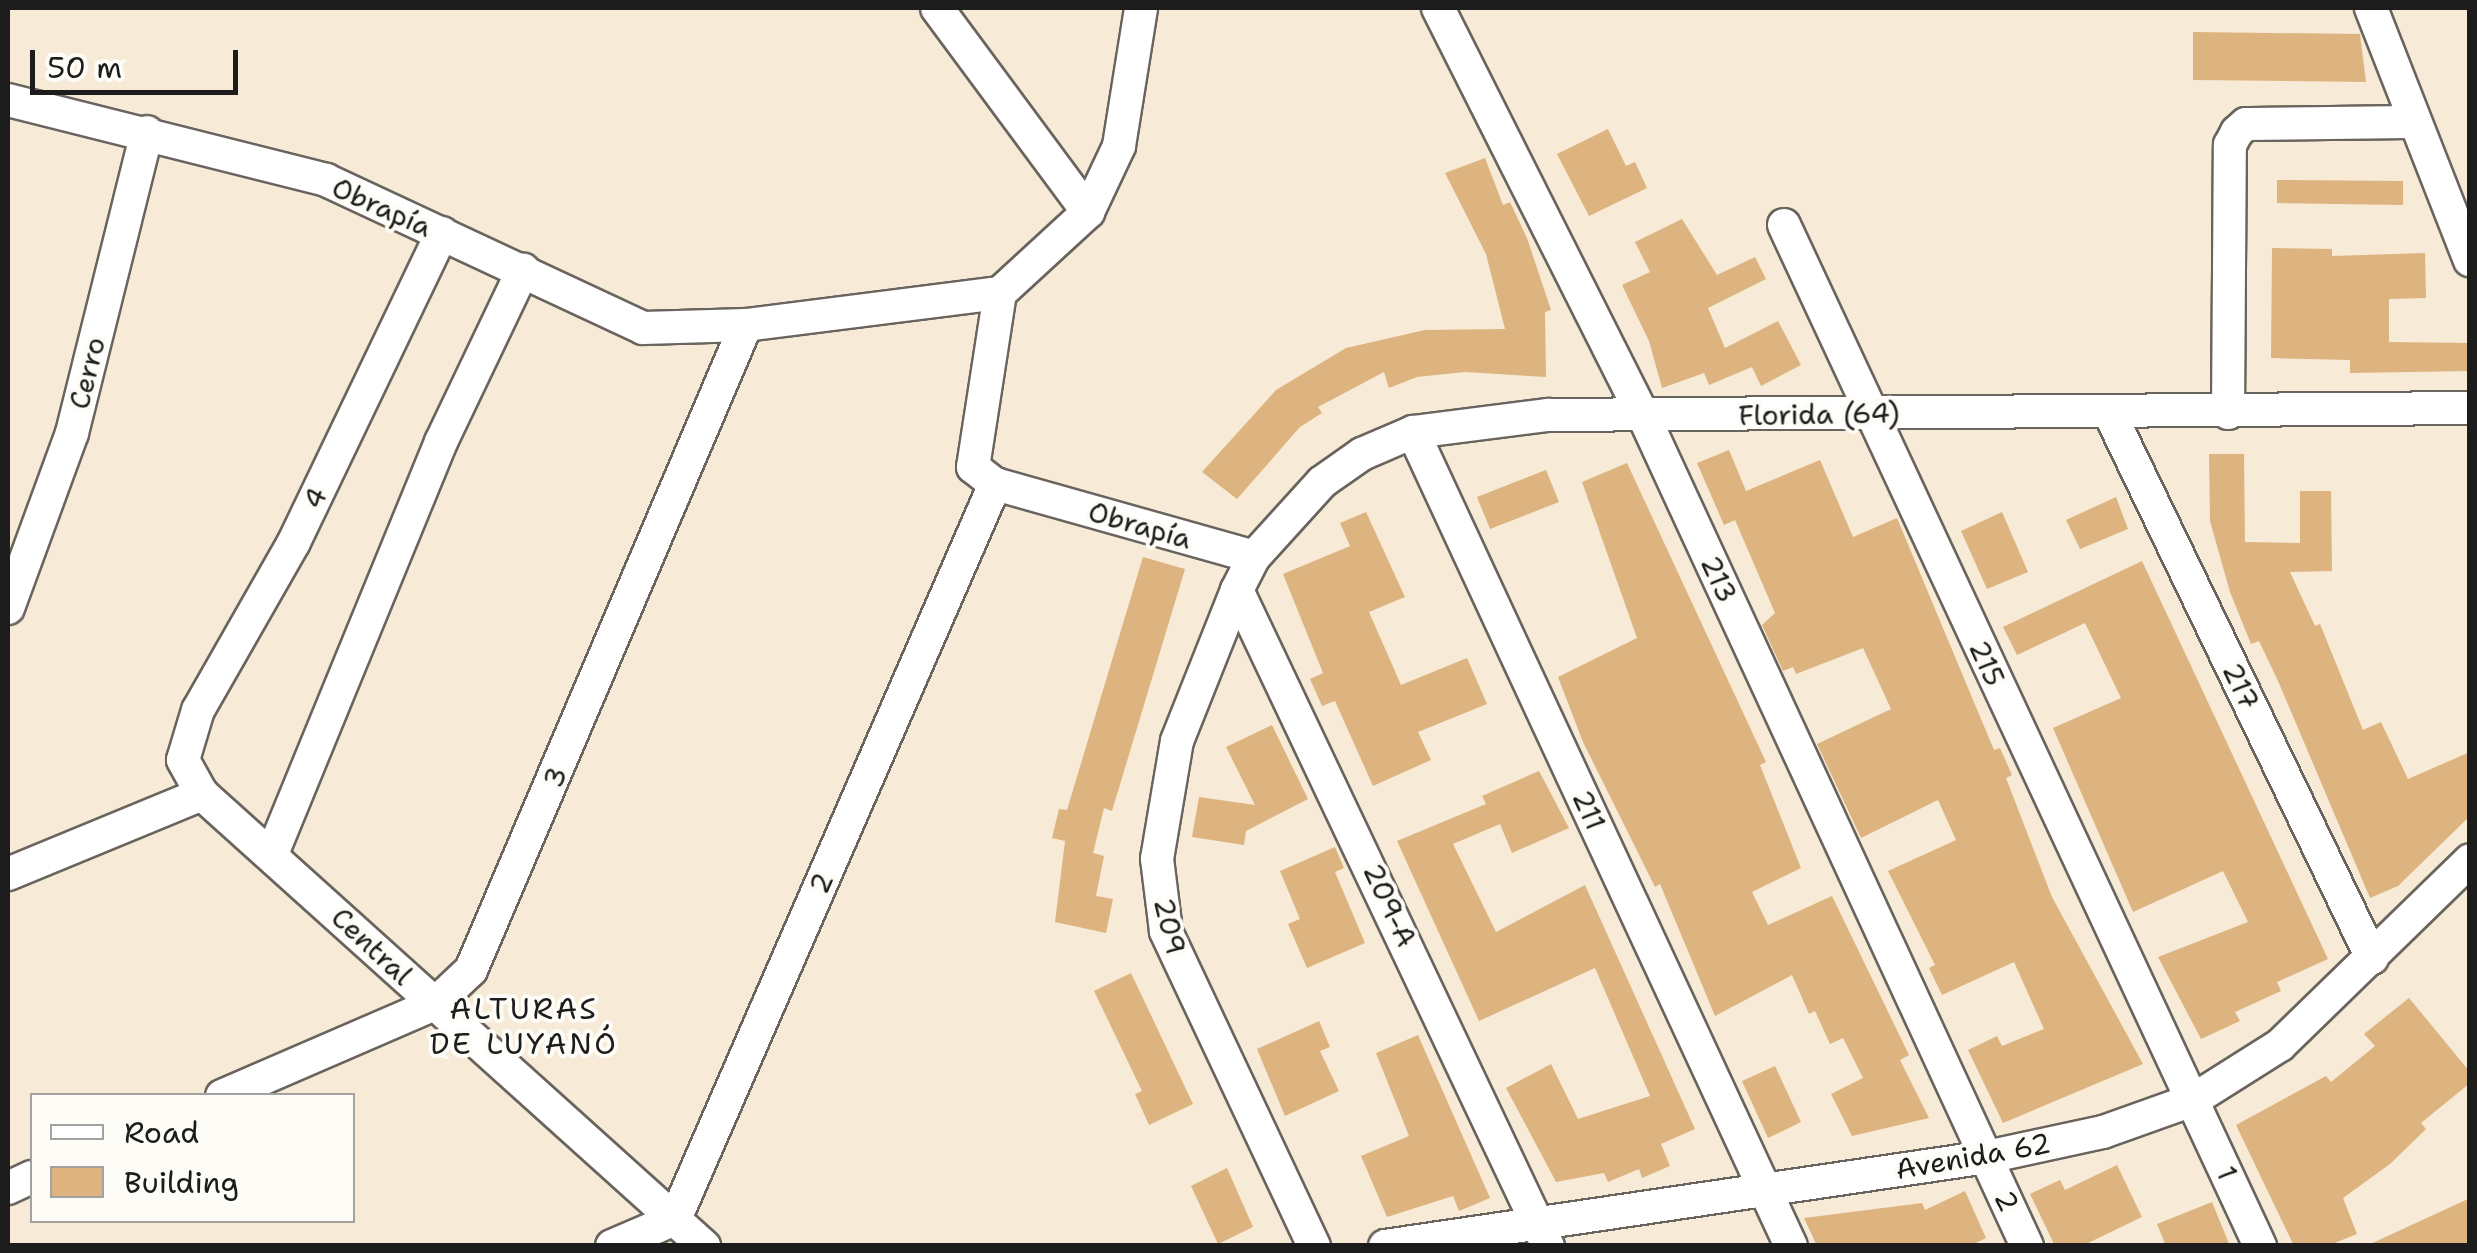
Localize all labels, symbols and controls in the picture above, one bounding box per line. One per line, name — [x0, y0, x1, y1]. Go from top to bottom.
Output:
scale bar — [35, 30, 242, 92]
text: 50 m — [47, 47, 122, 88]
street label: Obrapía — [327, 170, 437, 244]
street label: Cerro — [62, 334, 112, 412]
street label: Florida (64) — [1738, 396, 1900, 432]
street label: 4 — [296, 482, 334, 514]
street label: Obrapía — [1085, 494, 1195, 556]
street label: 213 — [1694, 550, 1744, 608]
street label: 215 — [1962, 635, 2012, 691]
street label: 217 — [2215, 657, 2267, 715]
street label: 3 — [536, 761, 574, 793]
street label: 211 — [1565, 784, 1613, 836]
street label: 209-A — [1356, 858, 1424, 952]
street label: 2 — [802, 867, 840, 899]
street label: 209 — [1147, 894, 1193, 958]
street label: Central — [325, 900, 419, 992]
district label: ALTURAS DE LUYANÓ — [430, 991, 618, 1062]
legend — [30, 1093, 355, 1223]
text: Road — [124, 1112, 199, 1153]
street label: Avenida 62 — [1893, 1126, 2053, 1186]
street label: 1 — [2209, 1161, 2245, 1185]
text: Building — [124, 1162, 239, 1203]
street label: 2 — [1988, 1185, 2026, 1217]

